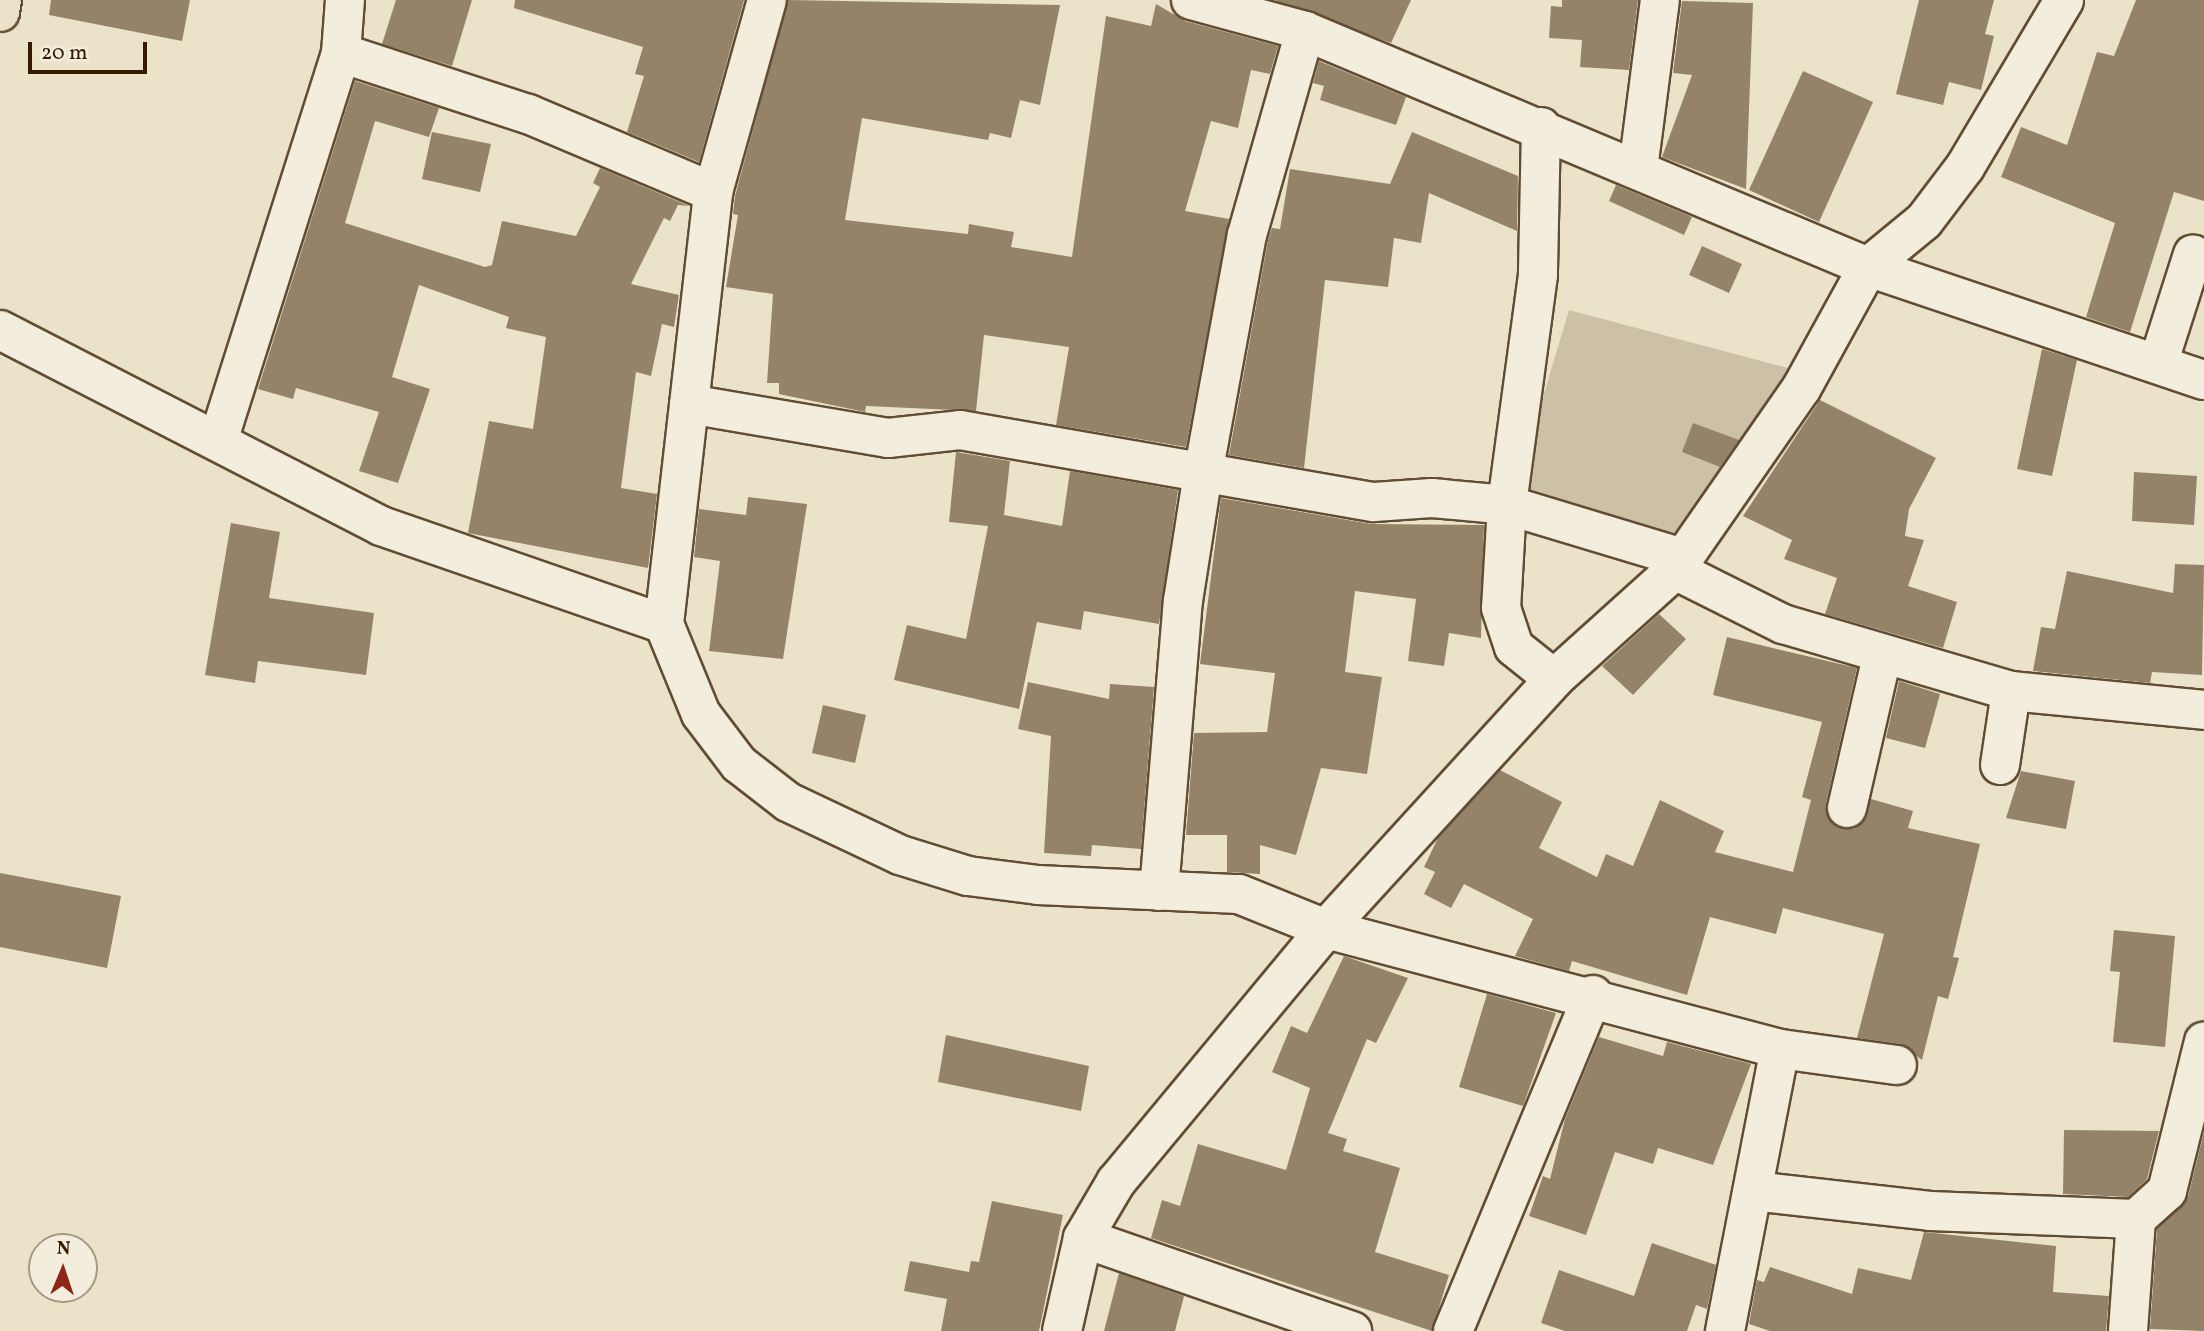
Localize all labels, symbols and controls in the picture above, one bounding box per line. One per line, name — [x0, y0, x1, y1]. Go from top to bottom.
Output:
scale bar — [32, 28, 150, 72]
text: 20 m — [41, 39, 87, 68]
north arrow — [28, 1233, 98, 1303]
text: N — [56, 1236, 71, 1262]

